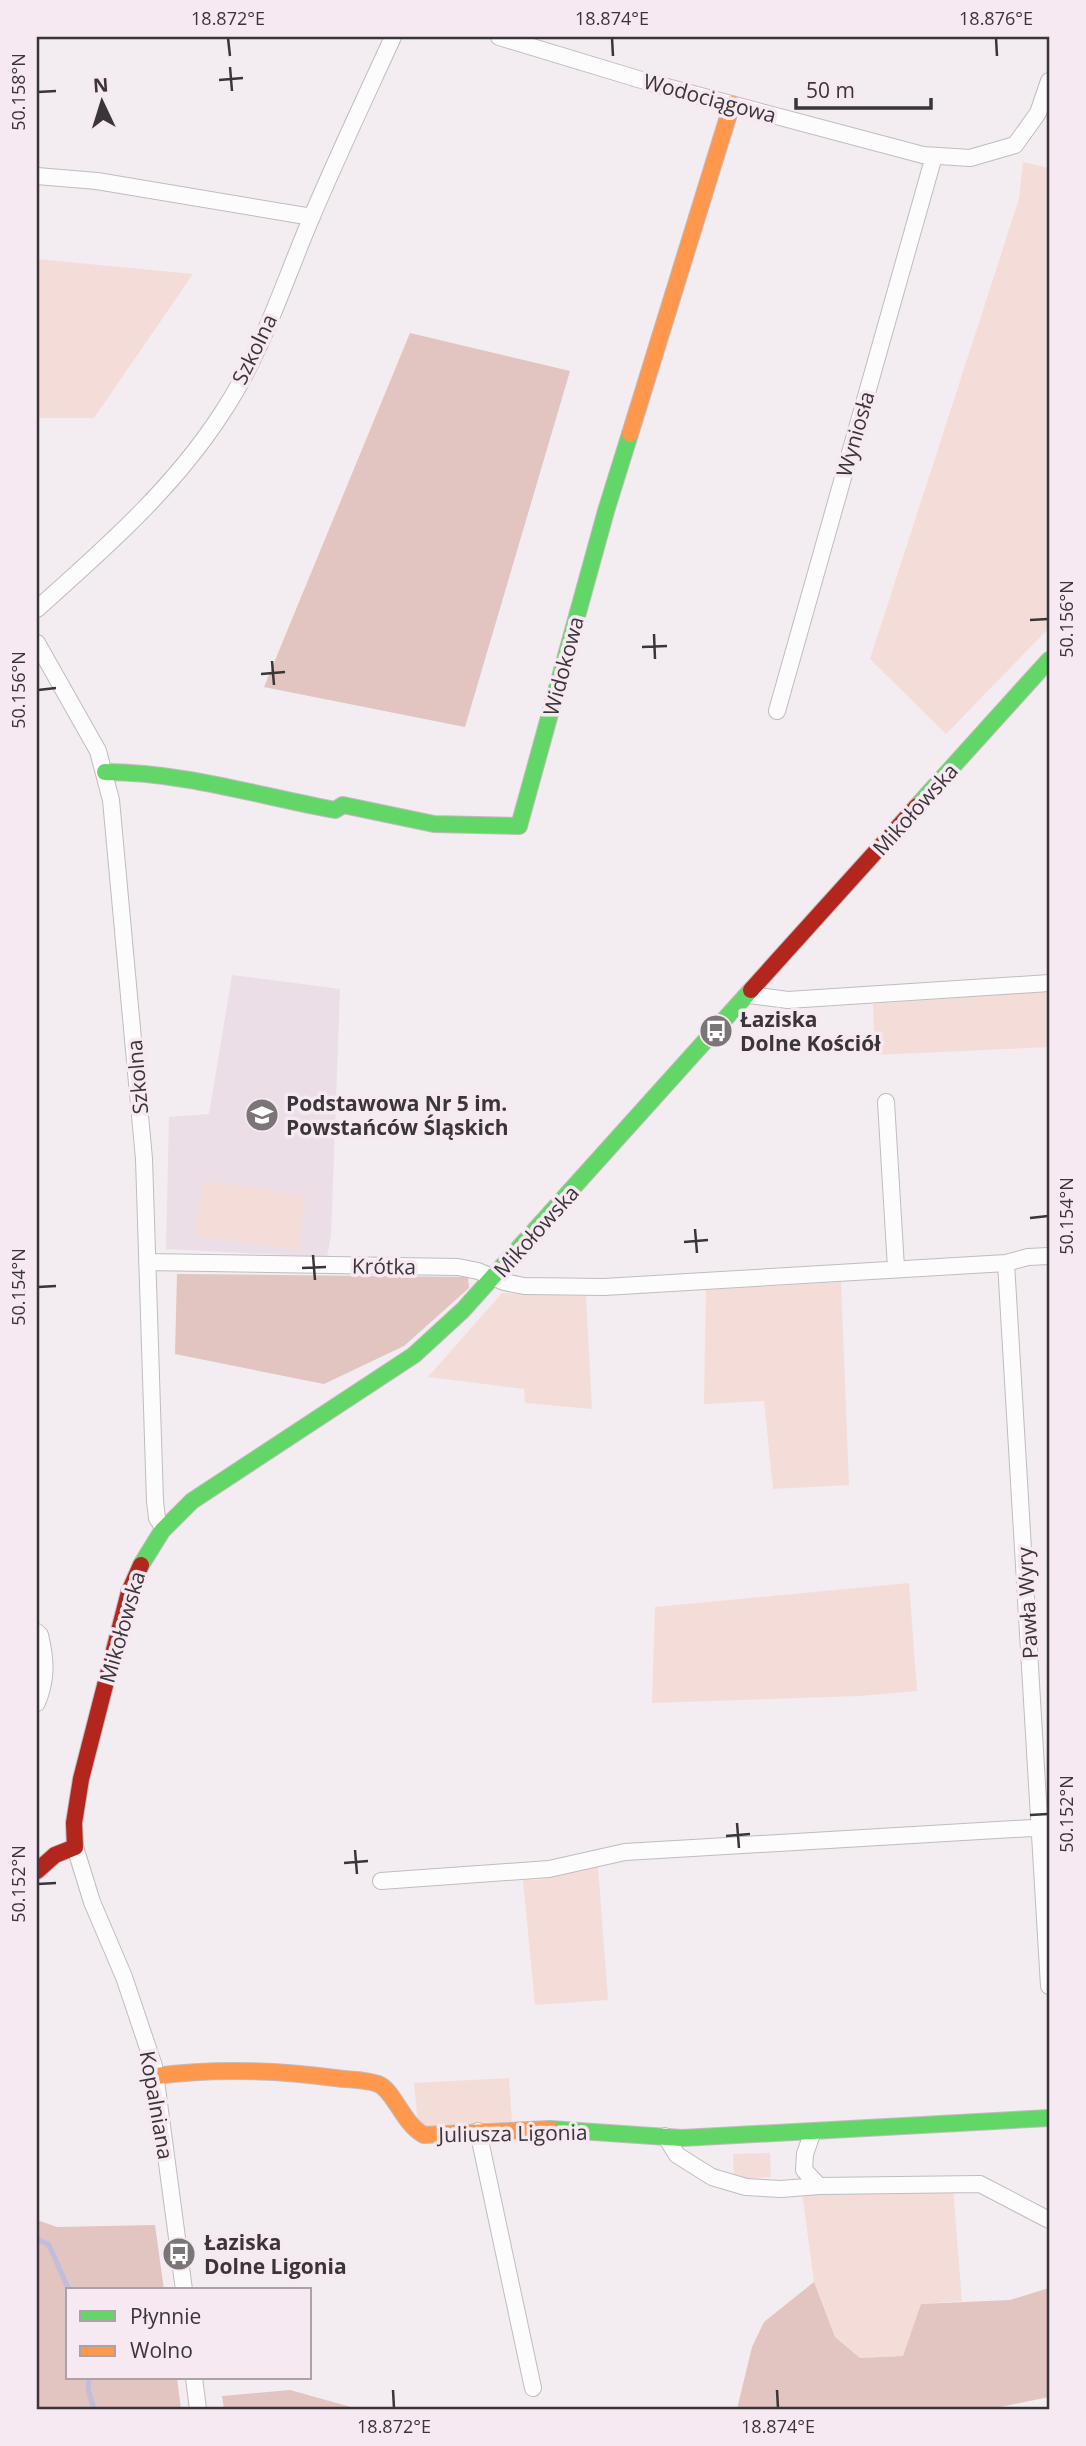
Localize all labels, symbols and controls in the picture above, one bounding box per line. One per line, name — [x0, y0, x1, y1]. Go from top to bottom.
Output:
text: 18.872°E — [191, 6, 265, 30]
text: 18.874°E — [575, 6, 649, 30]
text: 18.876°E — [959, 6, 1033, 30]
text: 50.158°N — [6, 53, 30, 131]
north arrow — [66, 66, 136, 136]
scale bar — [796, 66, 930, 110]
street label: Wodociągowa — [640, 67, 780, 129]
text: N — [92, 72, 109, 99]
text: 50 m — [806, 76, 855, 104]
street label: Szkolna — [225, 309, 283, 389]
street label: Wyniosła — [829, 388, 881, 480]
text: 50.156°N — [1054, 580, 1078, 658]
street label: Widokowa — [536, 613, 590, 719]
text: 50.156°N — [6, 651, 30, 729]
street label: Mikołowska — [866, 757, 964, 861]
place label: Łaziska Dolne Kościół — [740, 1005, 881, 1057]
bus stop icon: Łaziska Dolne Kościół — [697, 1012, 735, 1050]
street label: Szkolna — [120, 1038, 154, 1116]
place label: Podstawowa Nr 5 im. Powstańców Śląskich — [286, 1089, 509, 1141]
school or university icon: Podstawowa Nr 5 im. Powstańców Śląskich — [243, 1096, 281, 1134]
text: 50.154°N — [1054, 1177, 1078, 1255]
street label: Mikołowska — [487, 1179, 585, 1283]
text: 50.154°N — [6, 1248, 30, 1326]
street label: Krótka — [352, 1251, 416, 1281]
street label: Pawła Wyry — [1010, 1546, 1044, 1660]
street label: Mikołowska — [93, 1568, 151, 1686]
text: 50.152°N — [1054, 1775, 1078, 1853]
text: 50.152°N — [6, 1845, 30, 1923]
street label: Kopalniana — [134, 2049, 180, 2161]
street label: Juliusza Ligonia — [436, 2118, 588, 2148]
place label: Łaziska Dolne Ligonia — [204, 2228, 347, 2280]
bus stop icon: Łaziska Dolne Ligonia — [160, 2235, 198, 2273]
legend — [66, 2288, 312, 2380]
text: Płynnie — [130, 2302, 201, 2330]
text: Wolno — [130, 2336, 193, 2364]
text: 18.872°E — [357, 2414, 431, 2438]
text: 18.874°E — [741, 2414, 815, 2438]

